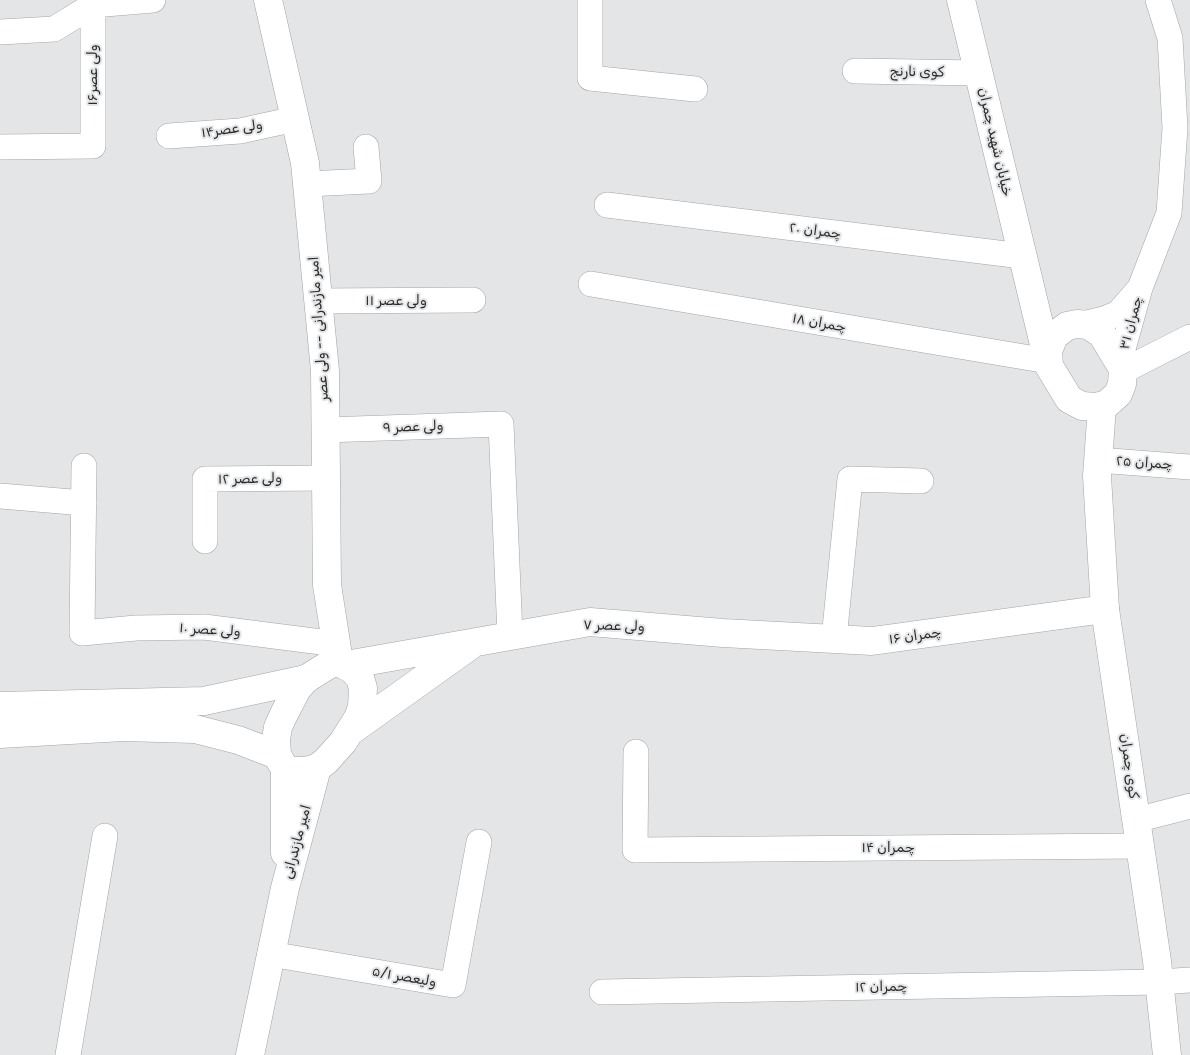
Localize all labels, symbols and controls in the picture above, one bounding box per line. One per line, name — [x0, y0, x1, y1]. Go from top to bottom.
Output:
street label: ولی عصر۱۶ — [85, 44, 101, 106]
street label: کوی نارنج — [890, 63, 944, 81]
street label: خیابان شهید چمران — [974, 86, 1016, 198]
street label: ولی عصر۱۴ — [200, 116, 264, 142]
street label: چمران ۲۰ — [788, 219, 842, 243]
street label: امیر مازندرانی -- ولی عصر — [306, 256, 332, 402]
street label: ولی عصر ۱۱ — [365, 293, 427, 309]
street label: چمران ۳۱ — [1116, 295, 1146, 351]
street label: چمران ۱۸ — [791, 310, 847, 336]
street label: ولی عصر ۹ — [382, 418, 444, 436]
street label: چمران ۲۵ — [1115, 453, 1173, 473]
street label: ولی عصر ۱۲ — [218, 470, 282, 488]
street label: ولی عصر ۷ — [583, 617, 645, 635]
street label: ولی عصر ۱۰ — [179, 619, 241, 641]
street label: چمران ۱۶ — [888, 624, 942, 648]
street label: کوی چمران — [1116, 732, 1142, 800]
street label: امیر مازندرانی — [279, 803, 315, 881]
street label: چمران ۱۴ — [862, 840, 914, 856]
street label: ولیعصر ۵/۱ — [370, 963, 438, 991]
street label: چمران ۱۲ — [855, 978, 907, 996]

